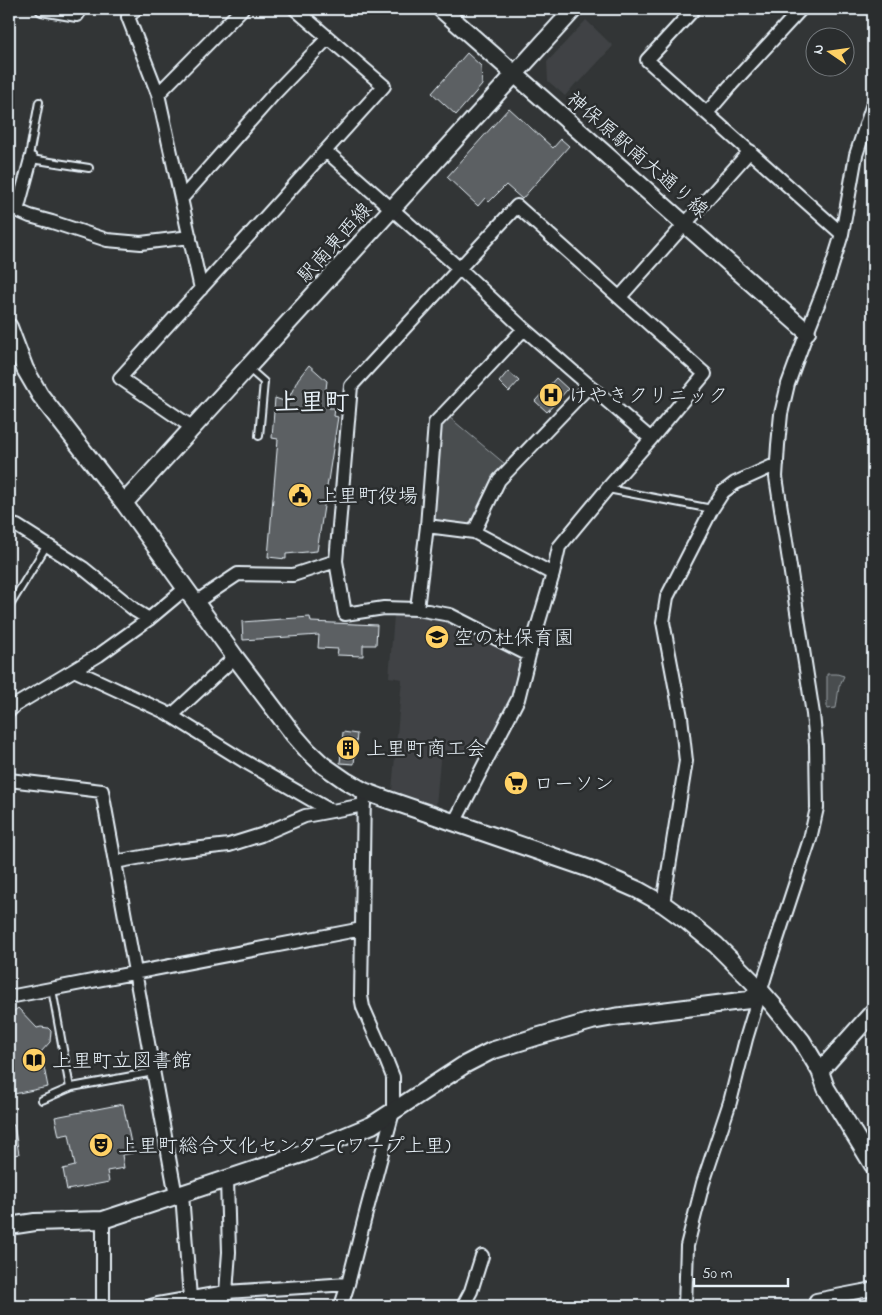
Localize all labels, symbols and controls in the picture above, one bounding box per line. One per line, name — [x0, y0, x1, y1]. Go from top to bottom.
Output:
north arrow — [804, 28, 854, 78]
text: N — [808, 42, 830, 56]
street label: 神保原駅南大通り線 — [559, 86, 714, 226]
street label: 駅南東西線 — [292, 197, 380, 291]
hospital icon: けやきクリニック — [538, 382, 564, 408]
place label: けやきクリニック — [568, 383, 728, 412]
district label: 上里町 — [274, 386, 350, 422]
public building icon: 上里町役場 — [287, 482, 313, 508]
place label: 上里町役場 — [318, 483, 418, 512]
school or university icon: 空の杜保育園 — [424, 624, 450, 650]
place label: 空の杜保育園 — [454, 625, 574, 654]
building icon: 上里町商工会 — [335, 735, 361, 761]
place label: 上里町商工会 — [366, 736, 486, 765]
supermarket icon: ローソン — [503, 770, 529, 796]
place label: ローソン — [534, 771, 614, 800]
library icon: 上里町立図書館 — [21, 1047, 47, 1073]
place label: 上里町立図書館 — [52, 1048, 192, 1077]
theatre icon: 上里町総合文化センター(ワープ上里) — [88, 1132, 114, 1158]
place label: 上里町総合文化センター(ワープ上里) — [118, 1133, 451, 1162]
scale bar — [694, 1255, 788, 1287]
text: 50 m — [702, 1263, 733, 1285]

